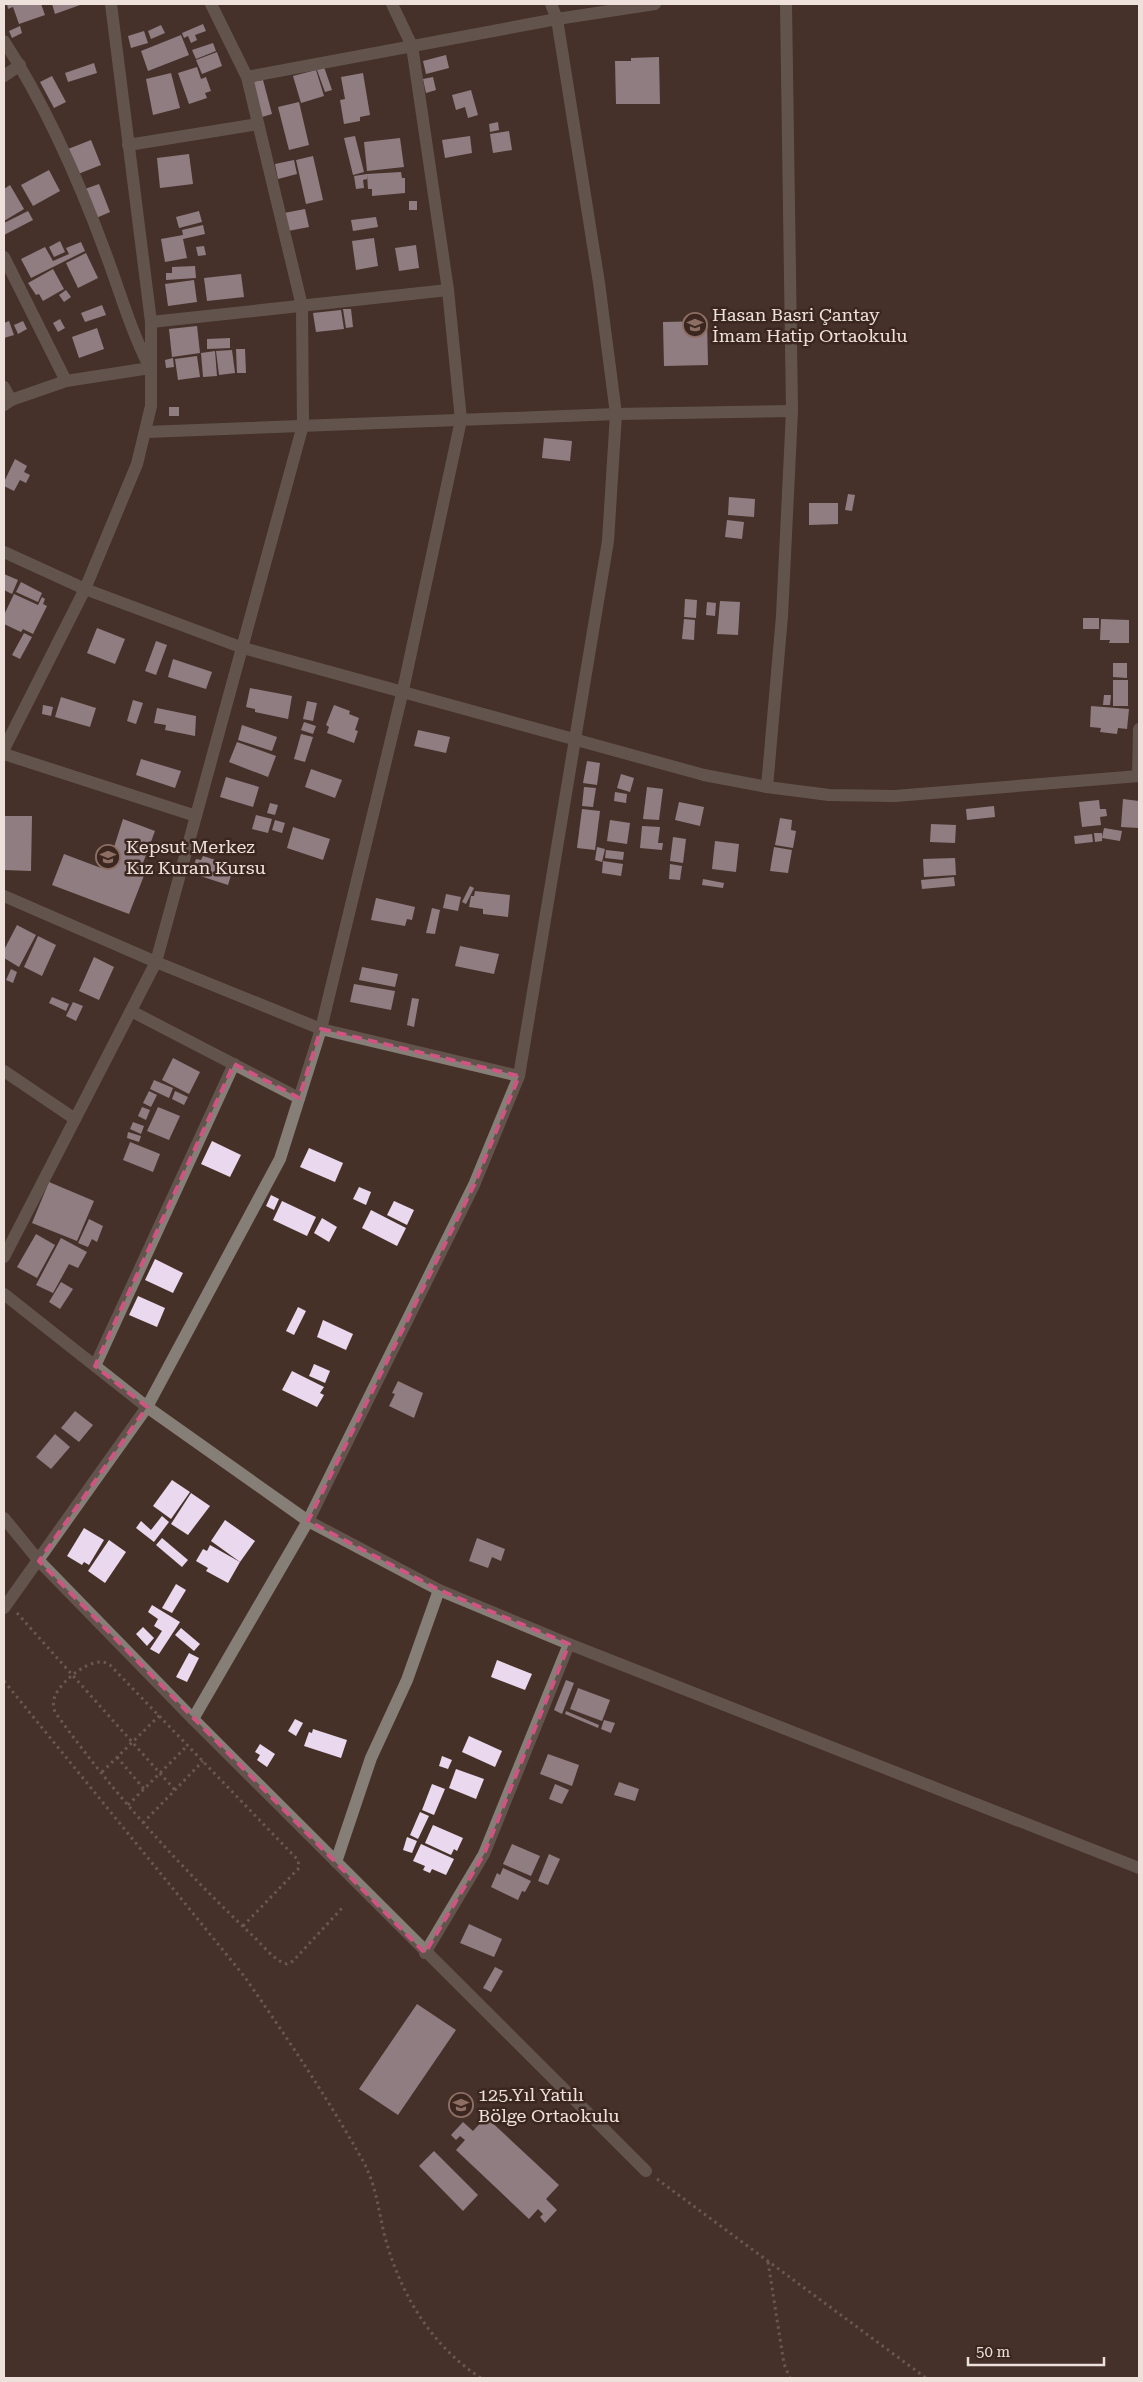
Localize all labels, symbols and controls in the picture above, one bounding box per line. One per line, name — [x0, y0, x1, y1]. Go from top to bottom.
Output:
place label: Hasan Basri Çantay İmam Hatip Ortaokulu — [712, 304, 908, 346]
school or university icon: Hasan Basri Çantay İmam Hatip Ortaokulu — [682, 312, 708, 338]
place label: Kepsut Merkez Kız Kuran Kursu — [126, 836, 266, 878]
school or university icon: Kepsut Merkez Kız Kuran Kursu — [95, 844, 121, 870]
place label: 125.Yıl Yatılı Bölge Ortaokulu — [478, 2084, 619, 2126]
school or university icon: 125.Yıl Yatılı Bölge Ortaokulu — [448, 2092, 474, 2118]
scale bar — [968, 2334, 1104, 2366]
text: 50 m — [976, 2343, 1011, 2361]

